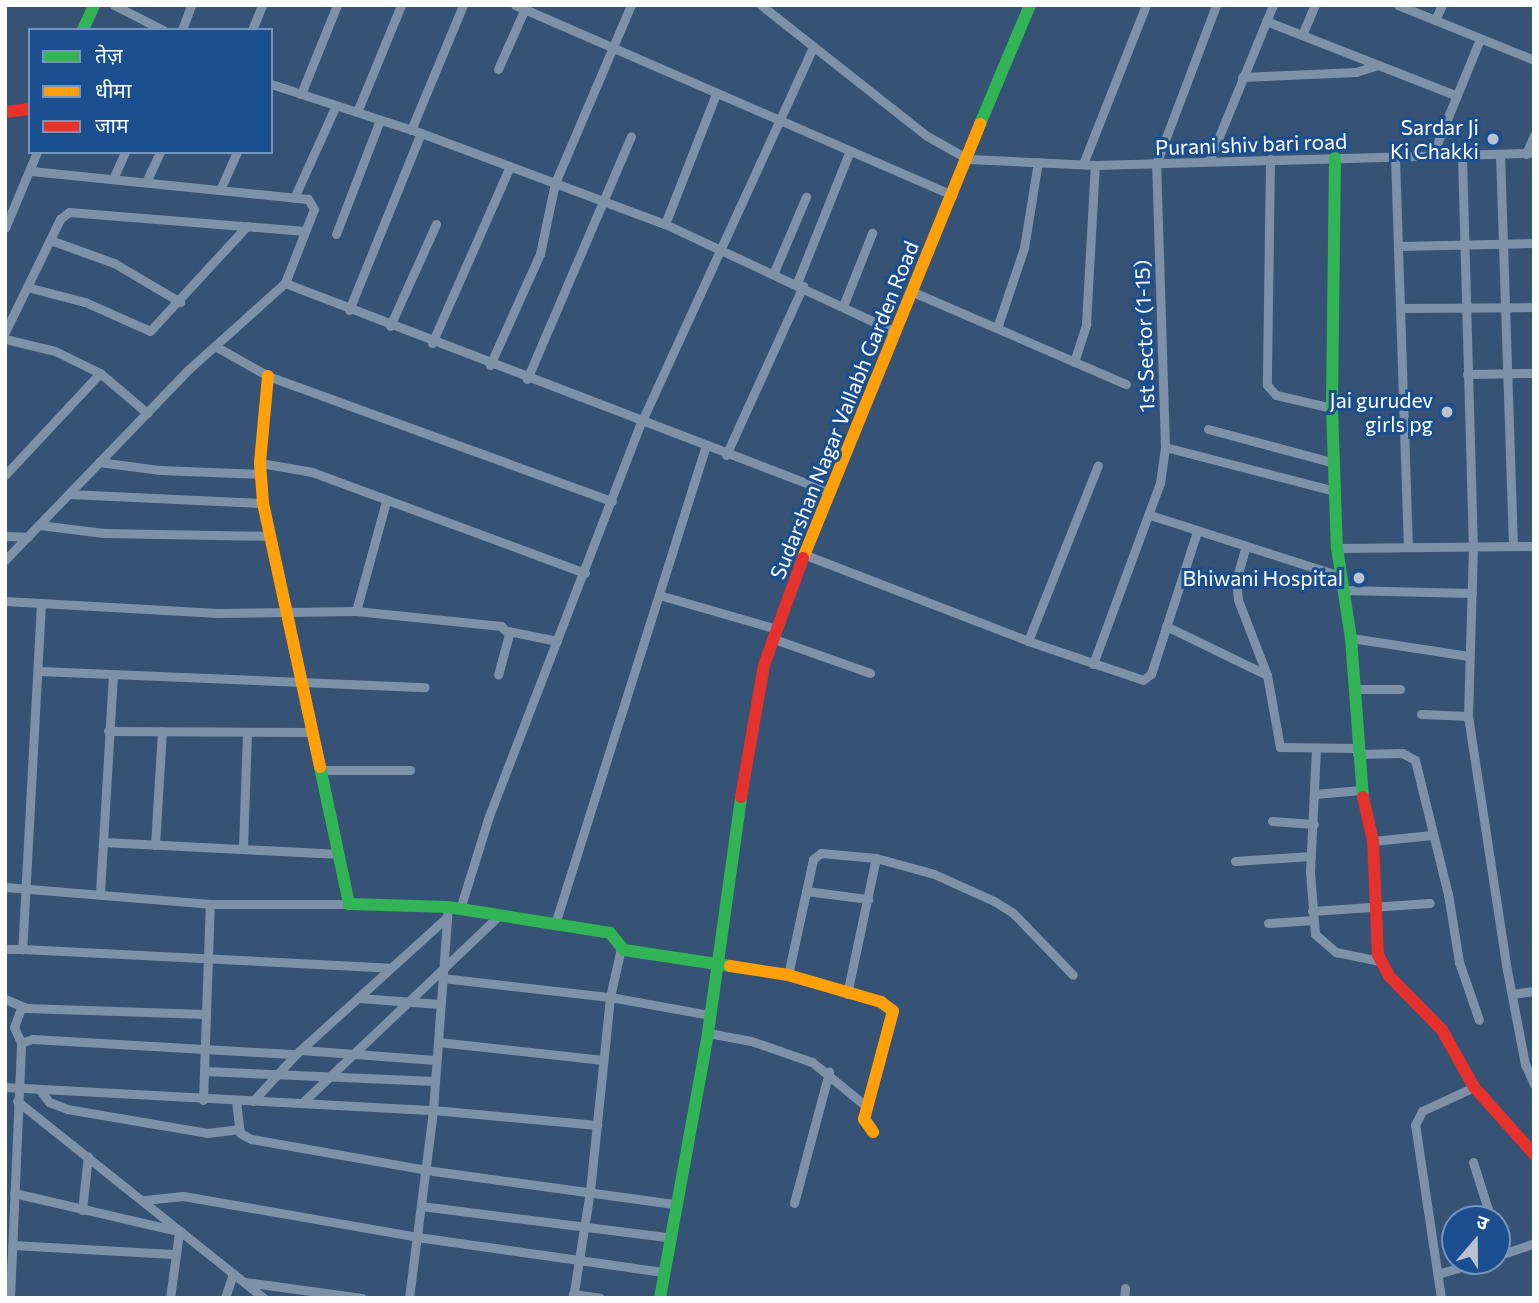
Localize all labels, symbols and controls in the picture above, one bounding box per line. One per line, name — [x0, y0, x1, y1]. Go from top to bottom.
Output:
legend — [28, 28, 273, 154]
text: तेज़ — [95, 42, 123, 67]
text: धीमा — [95, 77, 131, 102]
text: जाम — [95, 112, 129, 137]
place label: Sardar Ji Ki Chakki — [1390, 114, 1479, 164]
street label: Purani shiv bari road — [1155, 128, 1347, 160]
marker: Sardar Ji Ki Chakki — [1485, 131, 1501, 147]
street label: Sudarshan Nagar Vallabh Garden Road — [764, 237, 924, 583]
street label: 1st Sector (1-15) — [1129, 259, 1159, 413]
place label: Jai gurudev girls pg — [1330, 387, 1433, 437]
marker: Jai gurudev girls pg — [1439, 404, 1455, 420]
place label: Bhiwani Hospital — [1183, 565, 1343, 591]
marker: Bhiwani Hospital — [1349, 568, 1369, 588]
north arrow — [1441, 1205, 1511, 1275]
text: उ — [1474, 1209, 1492, 1234]

